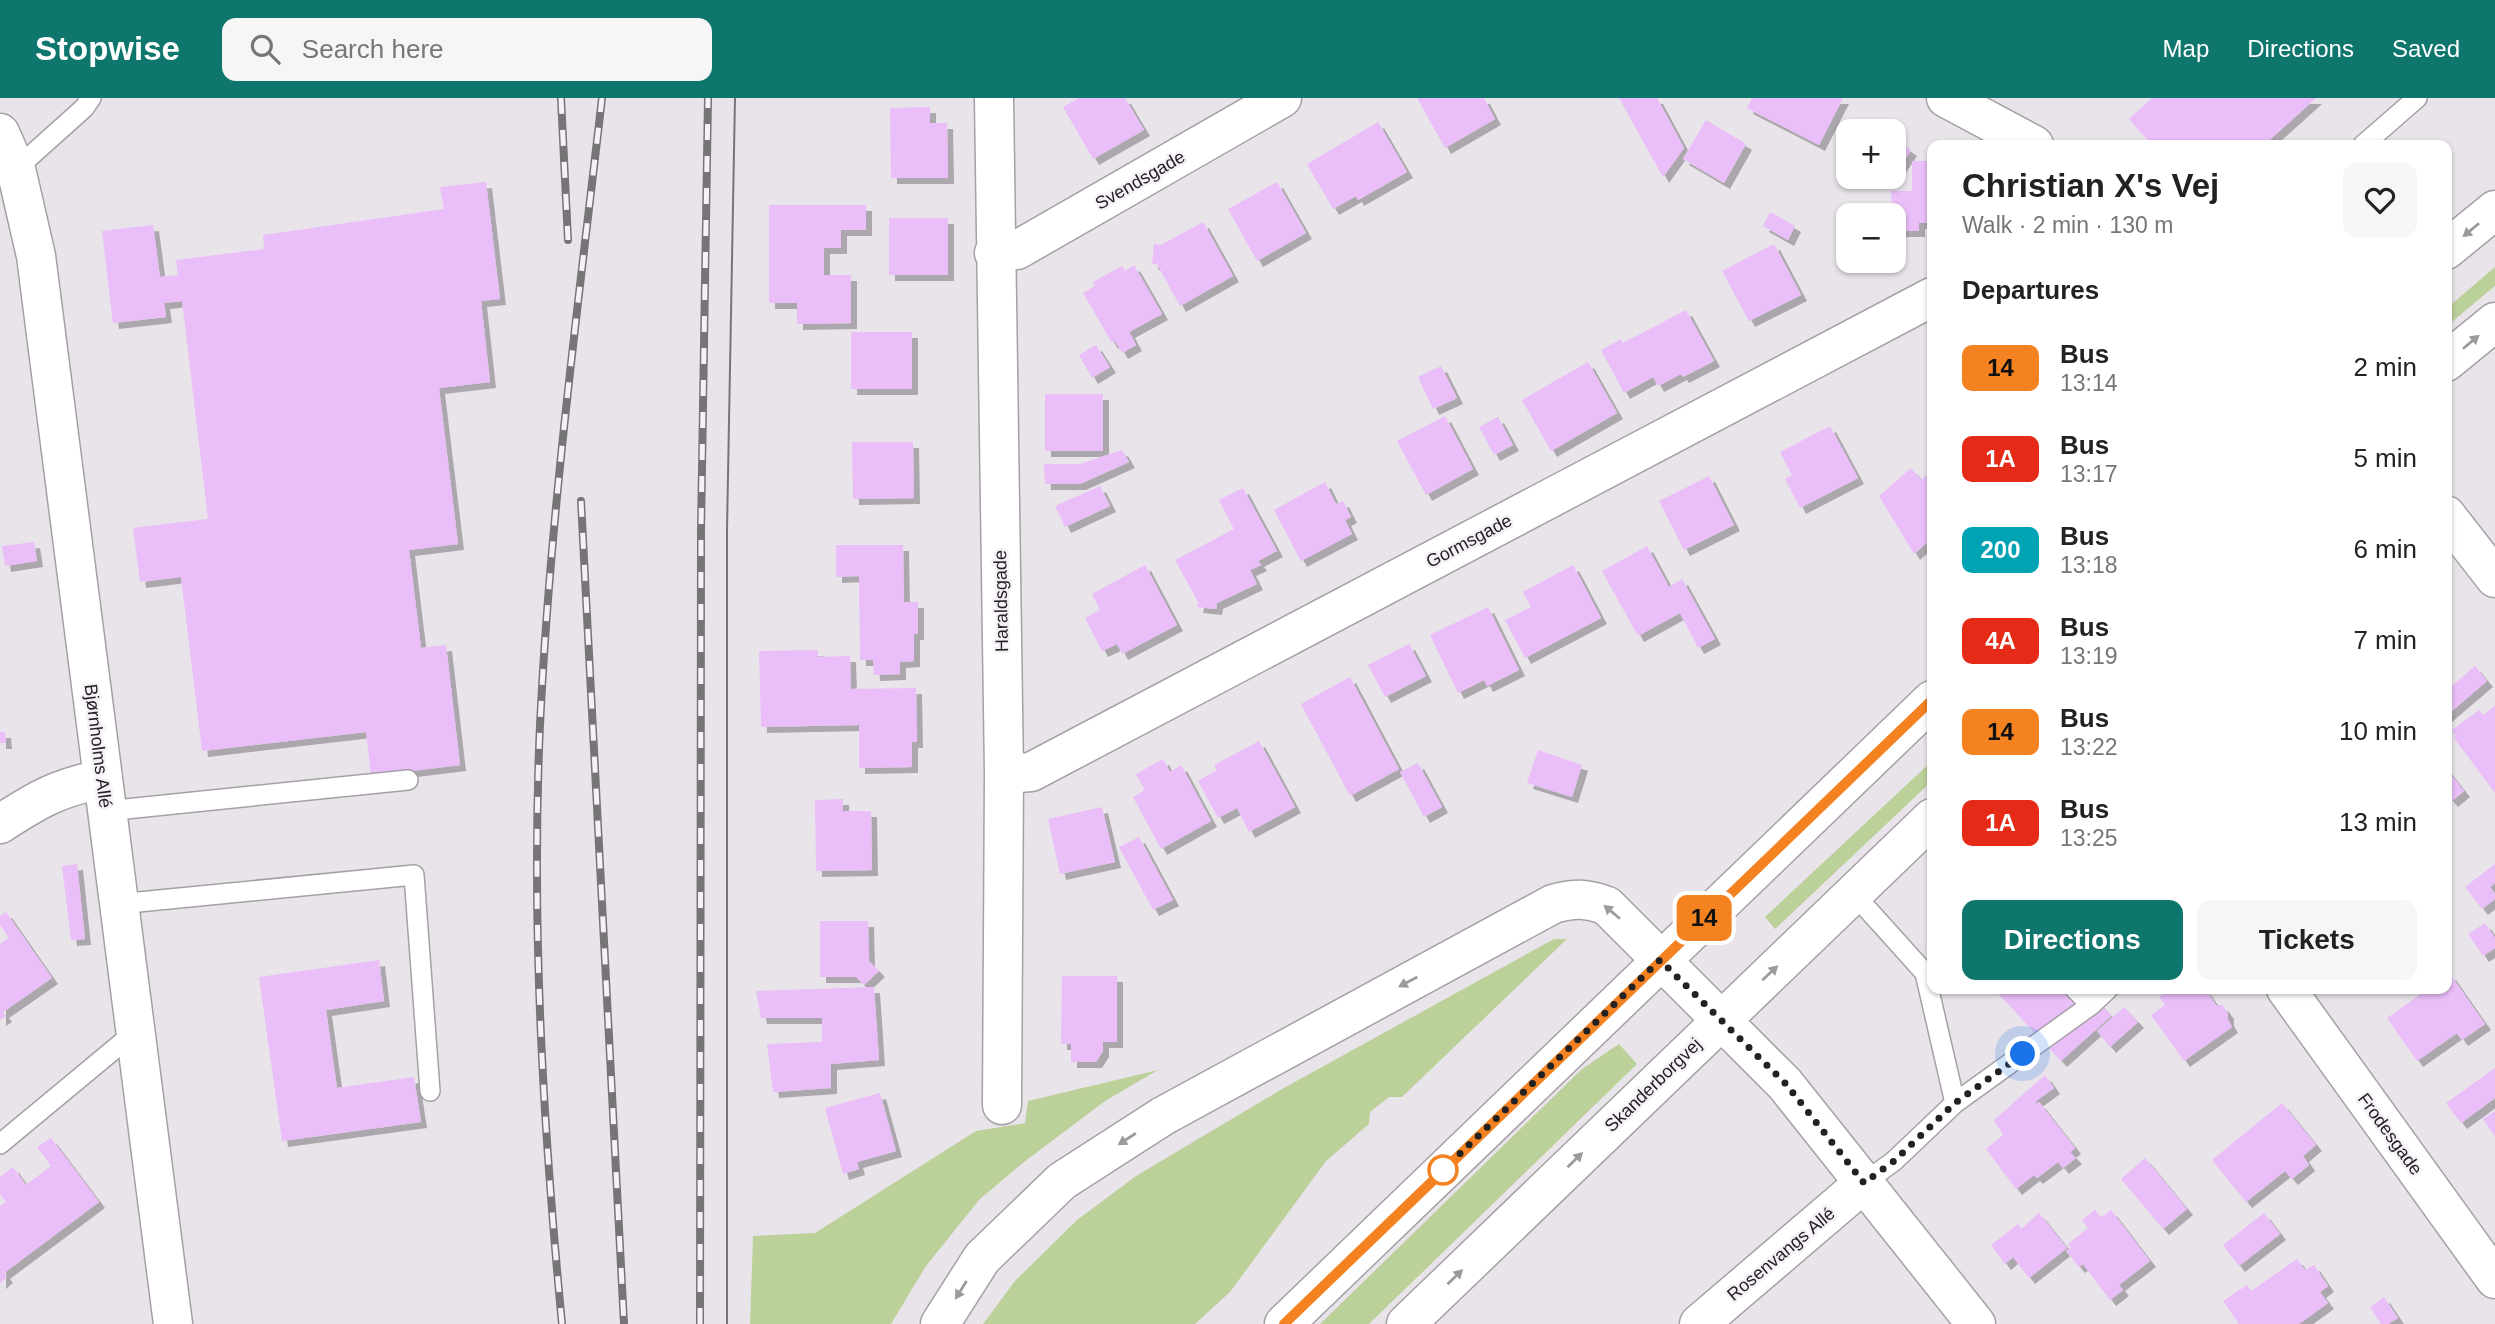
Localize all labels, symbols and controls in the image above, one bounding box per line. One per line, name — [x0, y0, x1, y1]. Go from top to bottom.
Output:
search box — [222, 18, 712, 81]
text: Stopwise — [35, 30, 180, 67]
icon: search — [246, 30, 284, 68]
text: Search here — [302, 34, 444, 64]
text: Map — [2163, 35, 2209, 62]
text: Directions — [2247, 35, 2354, 62]
text: Saved — [2392, 35, 2460, 62]
map controls — [1836, 119, 1906, 273]
button: + — [1836, 119, 1906, 189]
street label: Svendsgade — [1092, 146, 1188, 214]
button: heart — [2343, 163, 2417, 237]
text: Christian X's Vej — [1962, 167, 2219, 204]
button: − — [1836, 203, 1906, 273]
text: Walk · 2 min · 130 m — [1962, 212, 2173, 238]
one-way arrow — [2462, 222, 2479, 237]
text: Departures — [1962, 275, 2099, 305]
one-way arrow — [2462, 335, 2479, 350]
text: Bus — [2060, 339, 2109, 369]
text: 2 min — [2353, 352, 2417, 382]
text: 14 — [1987, 354, 2014, 381]
text: 13:14 — [2060, 370, 2118, 396]
text: Bus — [2060, 430, 2109, 460]
text: 5 min — [2353, 443, 2417, 473]
text: 1A — [1985, 445, 2016, 472]
text: 13:17 — [2060, 461, 2118, 487]
street label: Gormsgade — [1423, 510, 1515, 572]
text: Bus — [2060, 521, 2109, 551]
text: 6 min — [2353, 534, 2417, 564]
text: 200 — [1980, 536, 2021, 563]
street label: Haraldsgade — [990, 550, 1012, 652]
text: 13:18 — [2060, 552, 2118, 578]
text: Bus — [2060, 612, 2109, 642]
text: 7 min — [2353, 625, 2417, 655]
text: 4A — [1985, 627, 2016, 654]
text: 13:19 — [2060, 643, 2118, 669]
street label: Bjørnholms Allé — [80, 683, 116, 809]
text: Bus — [2060, 703, 2109, 733]
text: 10 min — [2339, 716, 2417, 746]
text: 14 — [1987, 718, 2014, 745]
text: 13:22 — [2060, 734, 2118, 760]
text: Bus — [2060, 794, 2109, 824]
text: 13 min — [2339, 807, 2417, 837]
text: 1A — [1985, 809, 2016, 836]
text: 13:25 — [2060, 825, 2118, 851]
line badge: 14 — [1672, 895, 1736, 941]
button: Directions — [1962, 900, 2183, 980]
button: Tickets — [2197, 900, 2417, 980]
text: 14 — [1691, 904, 1717, 931]
one-way arrow — [1603, 905, 1620, 920]
one-way arrow — [1761, 965, 1779, 981]
one-way arrow — [1399, 976, 1418, 988]
street label: Skanderborgvej — [1601, 1034, 1705, 1136]
your location — [2005, 1036, 2040, 1071]
street label: Frodesgade — [2354, 1089, 2426, 1179]
one-way arrow — [1118, 1132, 1137, 1145]
one-way arrow — [1567, 1152, 1584, 1169]
unlabelled marker — [1428, 1155, 1458, 1185]
street label: Rosenvangs Allé — [1723, 1203, 1839, 1305]
one-way arrow — [1446, 1269, 1463, 1285]
one-way arrow — [955, 1281, 968, 1300]

